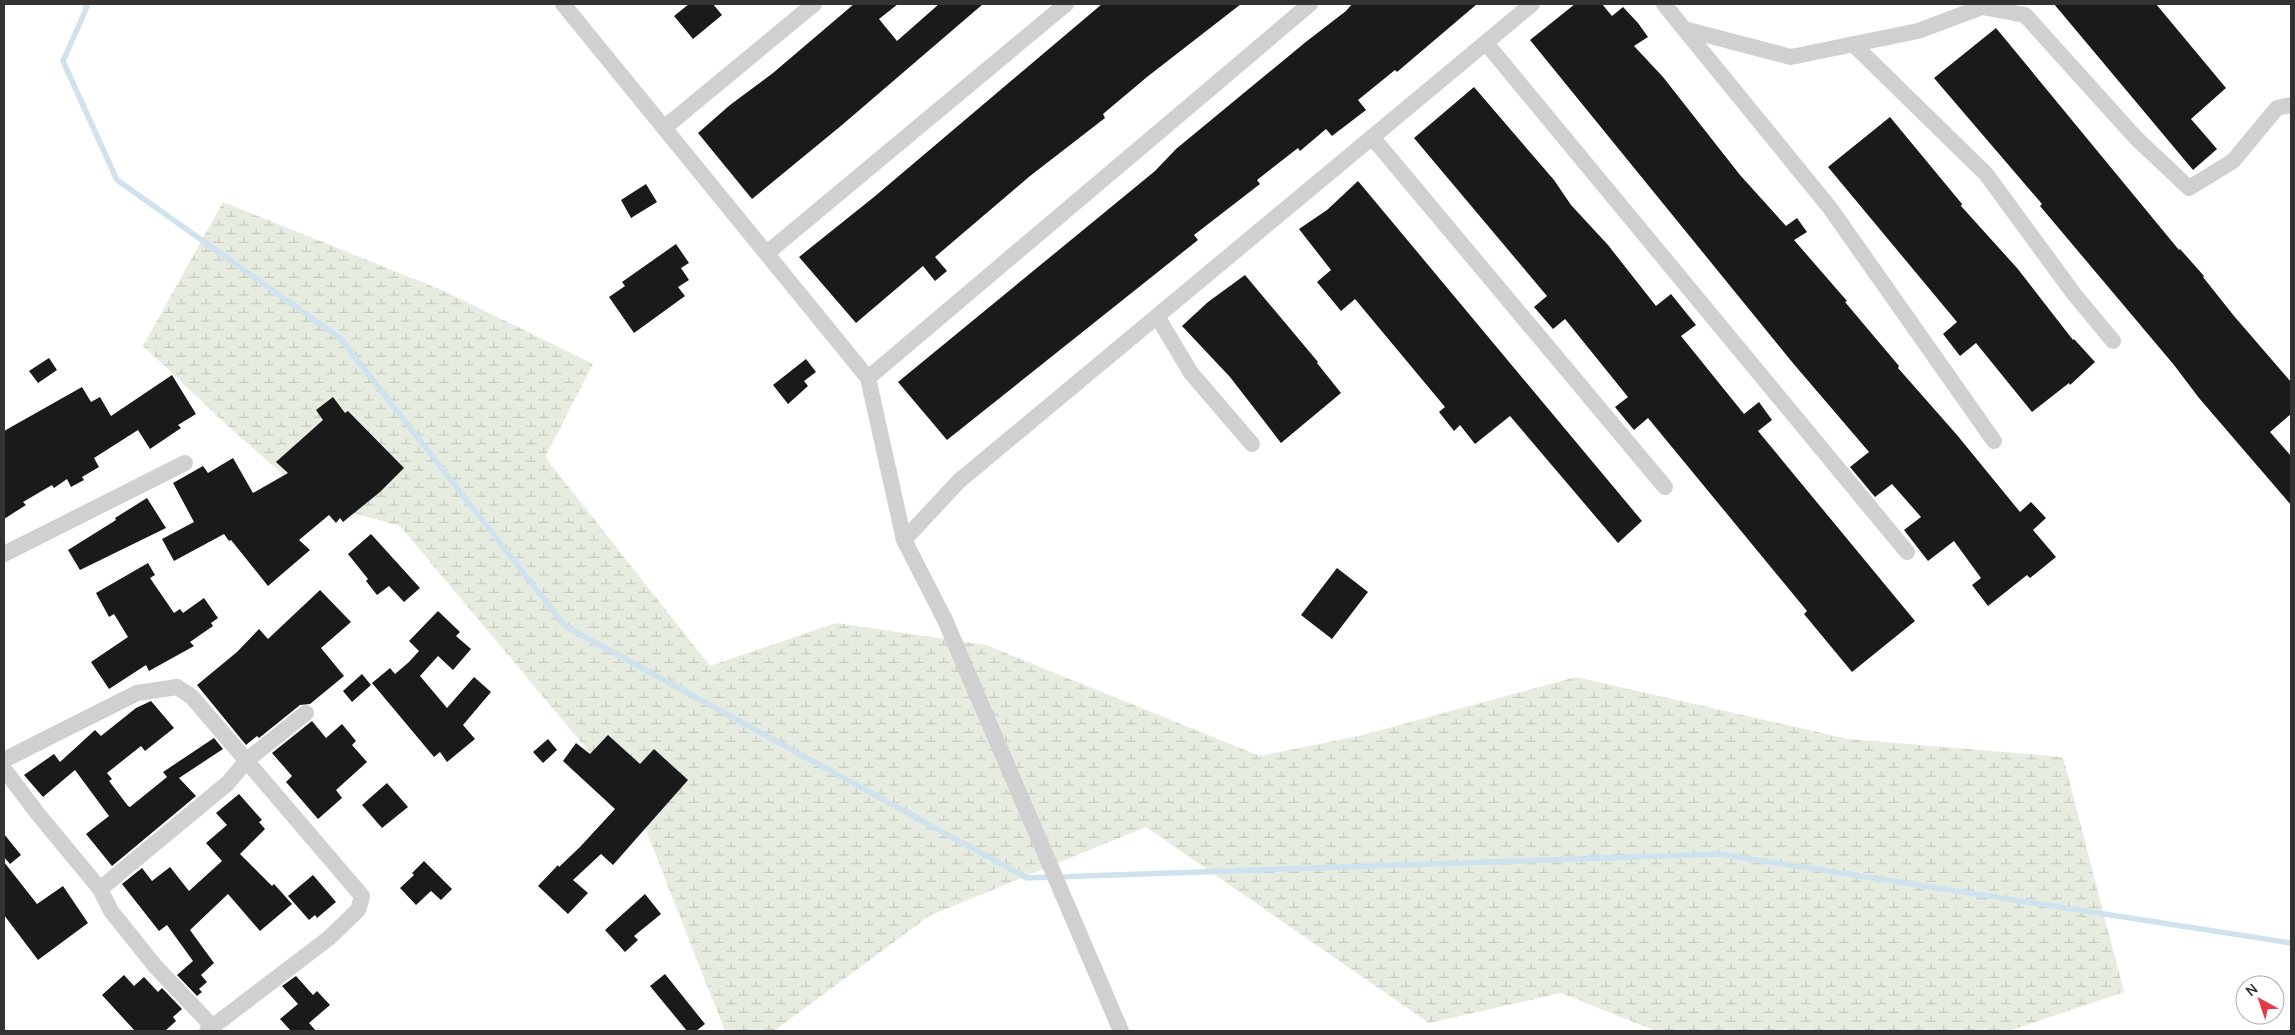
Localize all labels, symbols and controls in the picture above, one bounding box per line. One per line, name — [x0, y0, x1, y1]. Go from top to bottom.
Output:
north arrow — [2235, 975, 2285, 1025]
text: N — [2241, 979, 2261, 1000]

